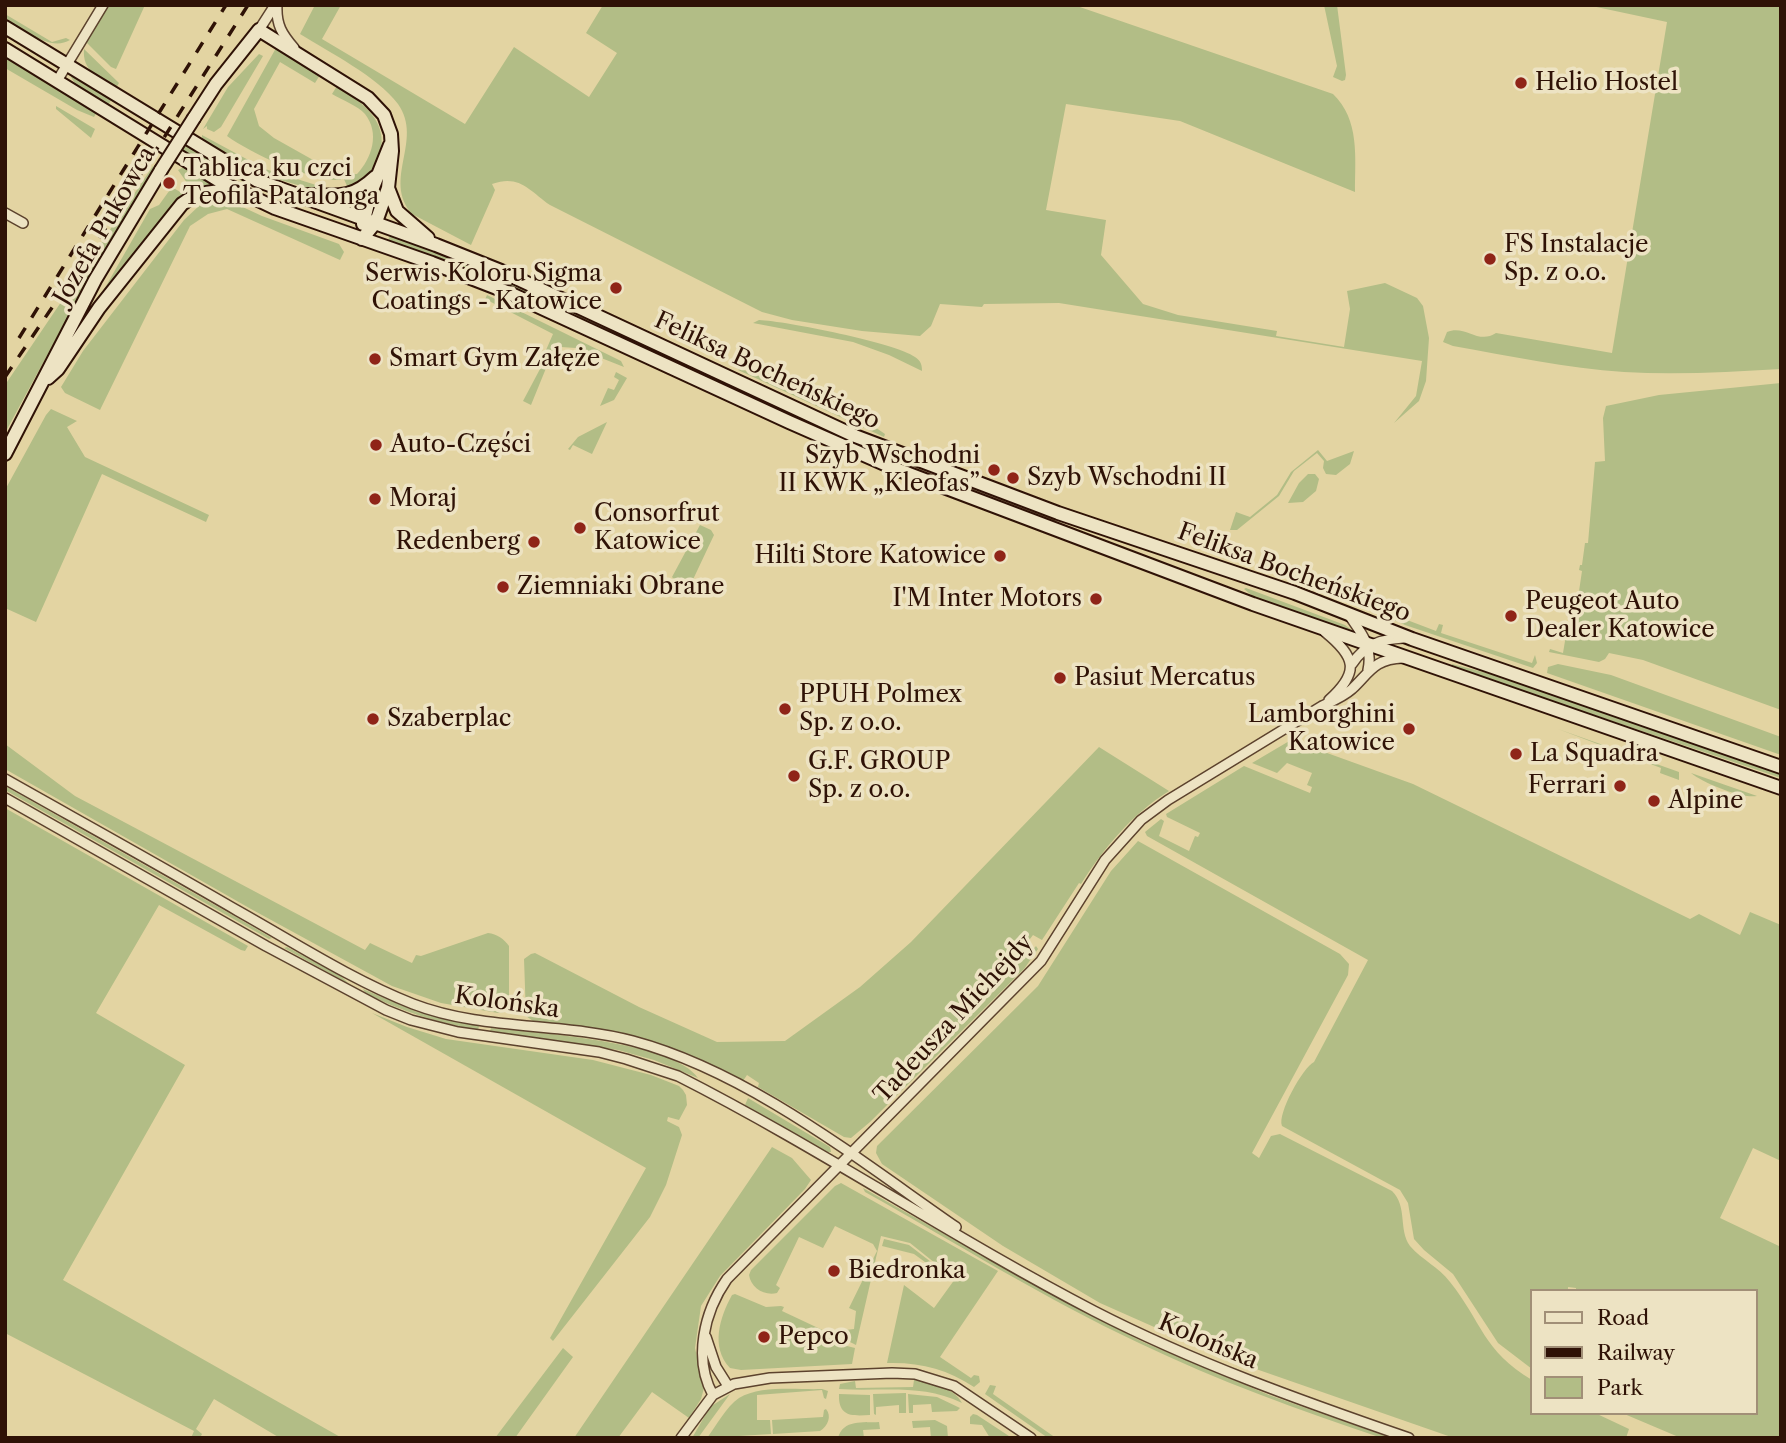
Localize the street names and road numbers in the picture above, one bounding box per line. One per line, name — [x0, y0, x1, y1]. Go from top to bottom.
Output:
street label: Józefa Pukowca — [48, 142, 162, 310]
street label: Feliksa Bocheńskiego — [650, 306, 884, 436]
street label: Feliksa Bocheńskiego — [1174, 517, 1414, 629]
street label: Tadeusza Michejdy — [868, 929, 1040, 1109]
street label: Kolońska — [453, 981, 561, 1025]
street label: Kolońska — [1154, 1308, 1262, 1376]

